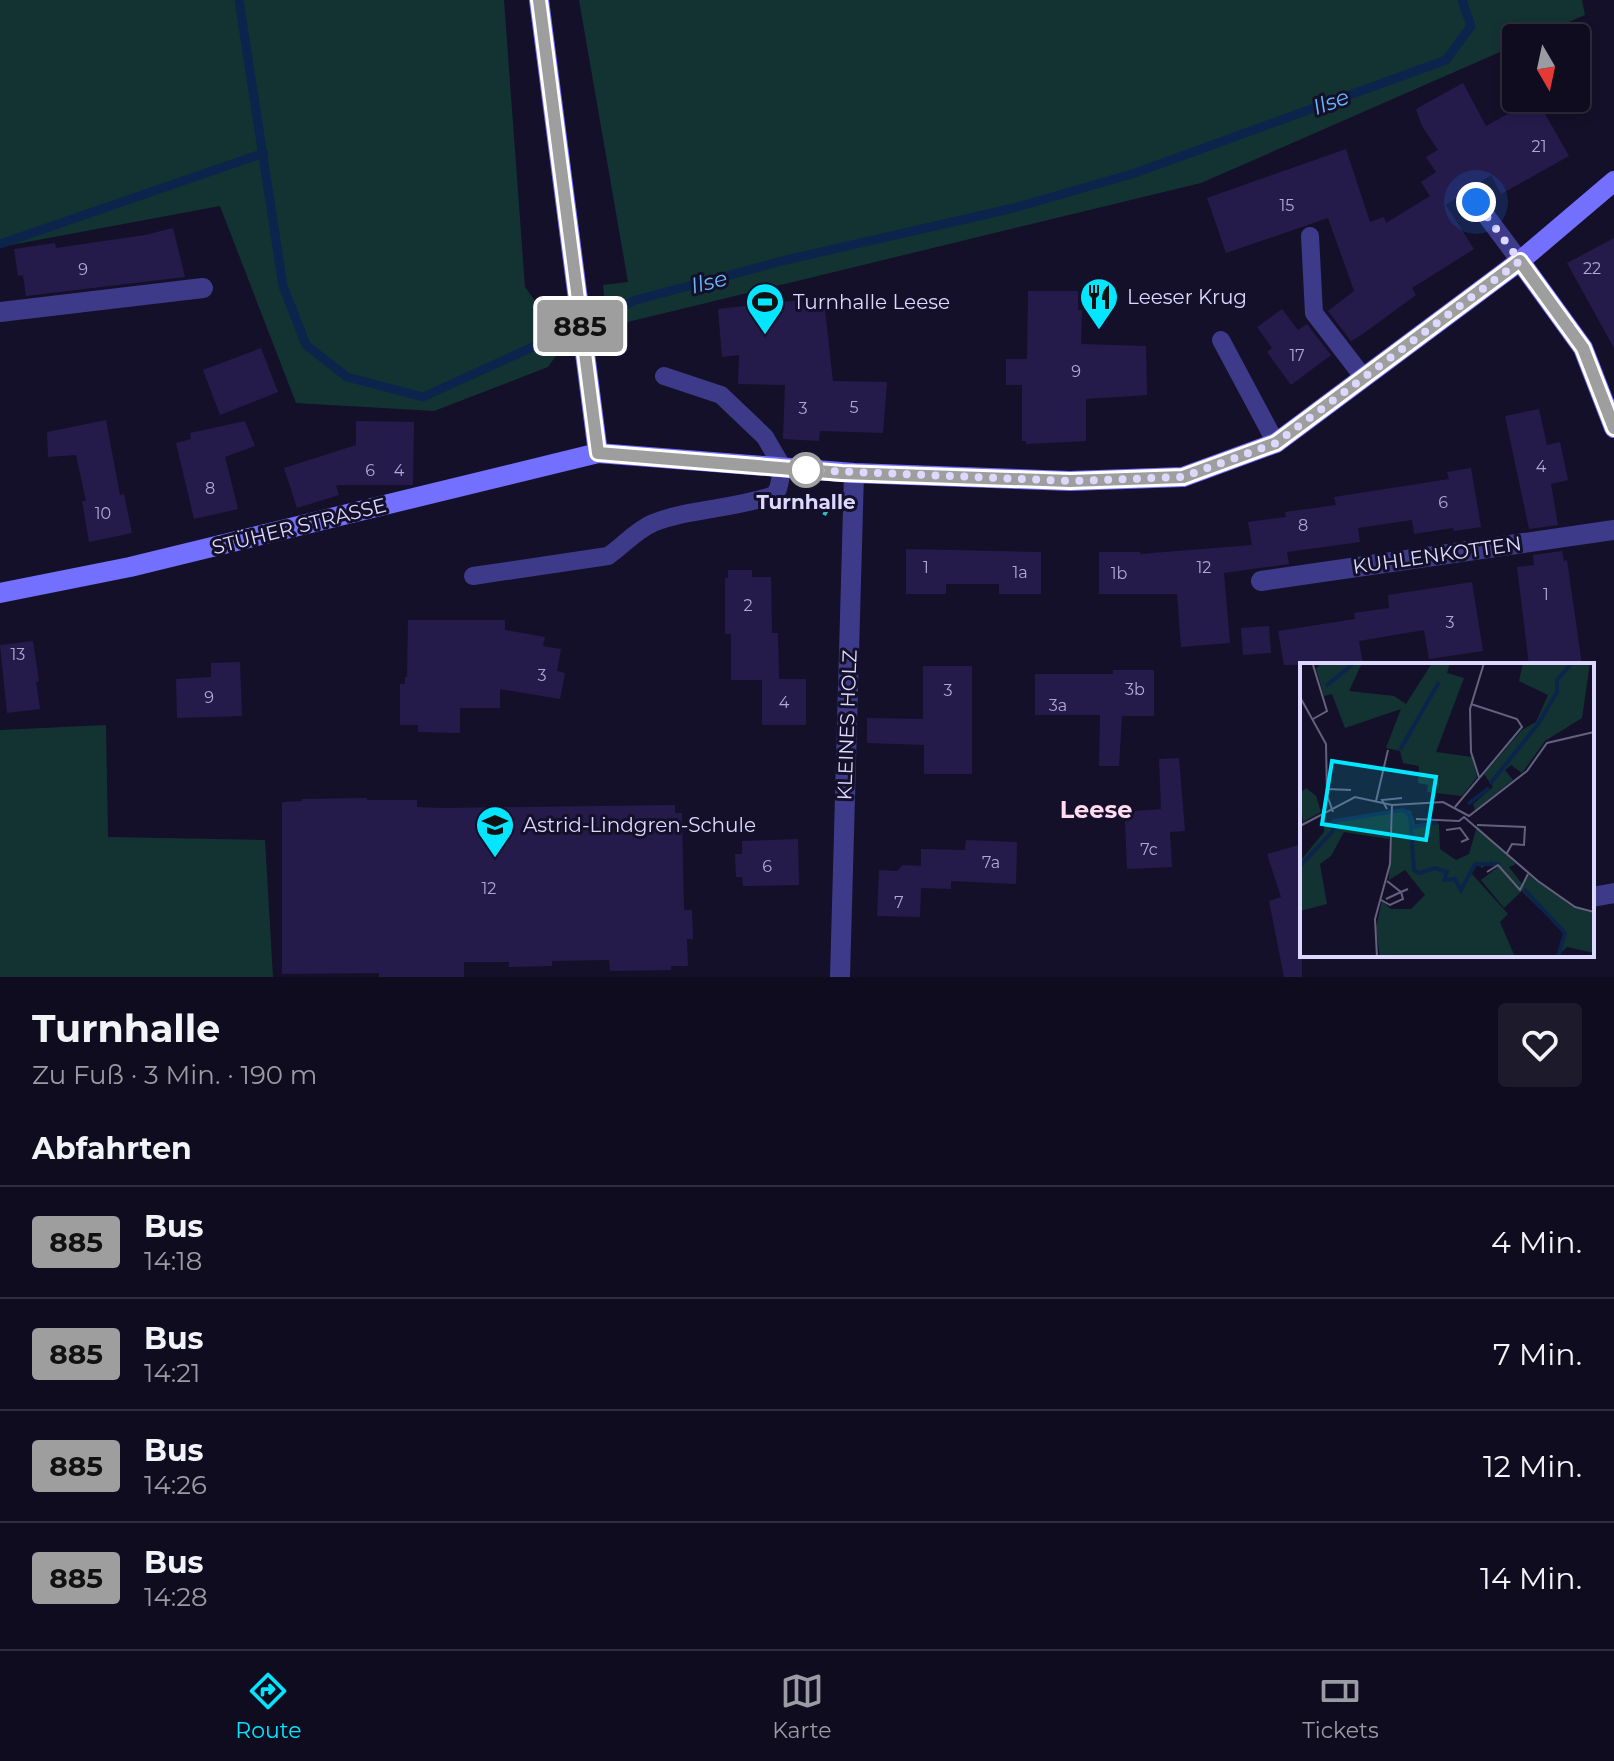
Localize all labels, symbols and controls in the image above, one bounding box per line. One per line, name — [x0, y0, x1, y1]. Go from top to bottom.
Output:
north arrow — [1502, 24, 1590, 112]
map controls — [1502, 24, 1590, 112]
water label: Ilse — [1309, 83, 1353, 121]
house number: 21 — [1532, 137, 1546, 156]
your location — [1456, 182, 1496, 222]
house number: 15 — [1280, 196, 1294, 215]
house number: 22 — [1583, 259, 1601, 278]
house number: 9 — [78, 260, 88, 279]
water label: Ilse — [688, 264, 730, 300]
restaurant icon: Leeser Krug — [1078, 276, 1120, 331]
sports icon: Turnhalle Leese — [744, 281, 786, 336]
place label: Leeser Krug — [1127, 285, 1247, 309]
place label: Turnhalle Leese — [793, 290, 950, 314]
line badge: 885 — [534, 300, 626, 352]
text: 885 — [553, 309, 607, 343]
house number: 17 — [1289, 346, 1305, 365]
house number: 9 — [1071, 362, 1081, 381]
house number: 5 — [849, 398, 859, 417]
house number: 3 — [798, 399, 808, 418]
marker: Turnhalle — [789, 453, 823, 487]
house number: 4 — [1536, 457, 1547, 476]
house number: 6 — [365, 461, 375, 480]
house number: 4 — [394, 461, 405, 480]
house number: 8 — [205, 479, 215, 498]
place label: Turnhalle — [756, 490, 856, 514]
street label: STÜHER STRASSE — [209, 493, 389, 559]
house number: 6 — [1438, 493, 1448, 512]
house number: 10 — [95, 504, 111, 523]
house number: 8 — [1298, 516, 1308, 535]
street label: KUHLENKOTTEN — [1351, 531, 1523, 579]
house number: 1 — [923, 558, 929, 577]
house number: 12 — [1197, 558, 1211, 577]
house number: 1a — [1012, 563, 1028, 582]
house number: 1b — [1111, 564, 1127, 583]
house number: 1 — [1543, 585, 1549, 604]
house number: 2 — [743, 596, 753, 615]
house number: 3 — [1445, 613, 1455, 632]
house number: 13 — [11, 645, 25, 664]
street label: KLEINES HOLZ — [832, 649, 862, 801]
inset map — [1300, 663, 1594, 957]
house number: 3 — [537, 666, 547, 685]
house number: 3b — [1125, 680, 1145, 699]
house number: 3 — [943, 681, 953, 700]
house number: 9 — [204, 688, 214, 707]
house number: 4 — [779, 693, 790, 712]
house number: 3a — [1049, 696, 1067, 715]
district label: Leese — [1060, 795, 1132, 824]
school or university icon: Astrid-Lindgren-Schule — [474, 804, 516, 859]
place label: Astrid-Lindgren-Schule — [523, 813, 756, 837]
house number: 7c — [1140, 840, 1158, 859]
house number: 7a — [982, 853, 1000, 872]
house number: 6 — [762, 857, 772, 876]
house number: 12 — [482, 879, 496, 898]
house number: 7 — [894, 893, 904, 912]
button: heart — [1498, 1003, 1582, 1087]
text: Turnhalle — [32, 1005, 220, 1052]
text: Zu Fuß · 3 Min. · 190 m — [32, 1059, 317, 1091]
text: Abfahrten — [32, 1130, 192, 1167]
text: Bus — [144, 1208, 204, 1245]
text: 4 Min. — [1491, 1224, 1582, 1261]
text: 885 — [49, 1225, 103, 1259]
text: 14:18 — [144, 1245, 202, 1277]
text: Bus — [144, 1320, 204, 1357]
text: 7 Min. — [1493, 1336, 1582, 1373]
text: 885 — [49, 1337, 103, 1371]
text: 14:21 — [144, 1357, 200, 1389]
text: Bus — [144, 1432, 204, 1469]
text: 12 Min. — [1483, 1448, 1582, 1485]
text: 885 — [49, 1449, 103, 1483]
text: 14:26 — [144, 1469, 207, 1501]
text: Bus — [144, 1544, 204, 1581]
text: 14 Min. — [1480, 1560, 1582, 1597]
text: 885 — [49, 1561, 103, 1595]
text: 14:28 — [144, 1581, 208, 1613]
tab: Route — [235, 1669, 302, 1744]
tab: Karte — [772, 1669, 832, 1744]
tab: Tickets — [1302, 1669, 1379, 1744]

